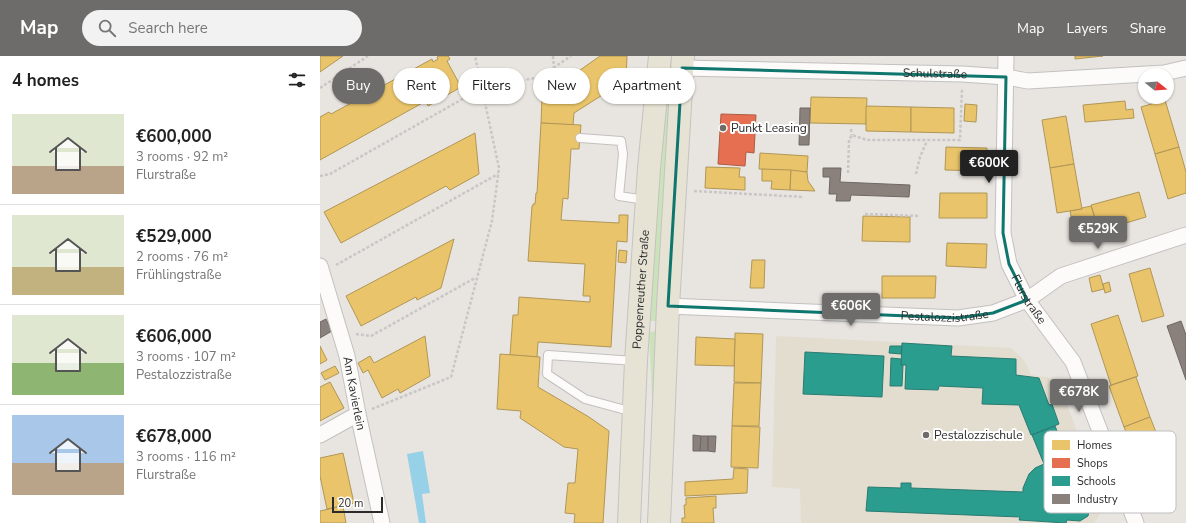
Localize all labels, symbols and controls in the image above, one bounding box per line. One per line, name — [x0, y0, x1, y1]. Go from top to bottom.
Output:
search box — [82, 10, 362, 46]
text: Map — [20, 15, 58, 41]
icon: search — [96, 17, 118, 39]
text: Search here — [128, 18, 208, 38]
text: Map — [1017, 19, 1044, 38]
text: Layers — [1066, 19, 1108, 38]
text: Share — [1130, 19, 1166, 38]
street label: Schulstraße — [903, 65, 968, 82]
chip: Buy — [332, 68, 385, 104]
chip: Rent — [393, 68, 450, 104]
chip: Filters — [458, 68, 525, 104]
chip: New — [533, 68, 590, 104]
chip: Apartment — [598, 68, 695, 104]
north arrow — [1138, 68, 1174, 104]
map controls — [1138, 68, 1174, 104]
text: 4 homes — [12, 69, 79, 92]
icon: filters — [286, 69, 308, 91]
place label: Punkt Leasing — [731, 120, 807, 136]
marker: Punkt Leasing — [718, 123, 728, 133]
text: €600,000 — [136, 125, 212, 148]
icon: home — [44, 130, 92, 178]
text: 3 rooms · 92 m² — [136, 148, 228, 166]
pin: €600K — [961, 150, 1017, 184]
text: €600K — [969, 154, 1009, 172]
text: Flurstraße — [136, 166, 196, 184]
pin: €529K — [1070, 216, 1126, 250]
text: €529K — [1078, 220, 1118, 238]
text: €529,000 — [136, 225, 212, 248]
street label: Poppenreuther Straße — [629, 229, 653, 349]
icon: home — [44, 231, 92, 279]
text: 2 rooms · 76 m² — [136, 248, 228, 266]
text: Frühlingstraße — [136, 266, 221, 284]
street label: Flurstraße — [1008, 272, 1050, 327]
pin: €606K — [823, 293, 879, 327]
text: €606K — [831, 297, 871, 315]
street label: Pestalozzistraße — [900, 306, 990, 326]
text: €606,000 — [136, 325, 212, 348]
icon: home — [44, 331, 92, 379]
text: 3 rooms · 107 m² — [136, 348, 236, 366]
street label: Am Kavierlein — [339, 355, 369, 432]
text: Pestalozzistraße — [136, 366, 232, 384]
pin: €678K — [1051, 379, 1107, 413]
text: €678K — [1059, 383, 1099, 401]
text: €678,000 — [136, 425, 212, 448]
place label: Pestalozzischule — [934, 427, 1023, 443]
marker: Pestalozzischule — [921, 430, 931, 440]
icon: home — [44, 431, 92, 479]
legend — [1044, 431, 1176, 513]
text: Homes — [1077, 438, 1112, 453]
text: 3 rooms · 116 m² — [136, 448, 236, 466]
text: Shops — [1077, 456, 1108, 471]
text: Flurstraße — [136, 466, 196, 484]
text: Schools — [1077, 474, 1116, 489]
text: Industry — [1077, 492, 1118, 507]
scale bar — [332, 495, 383, 514]
text: 20 m — [338, 496, 363, 511]

